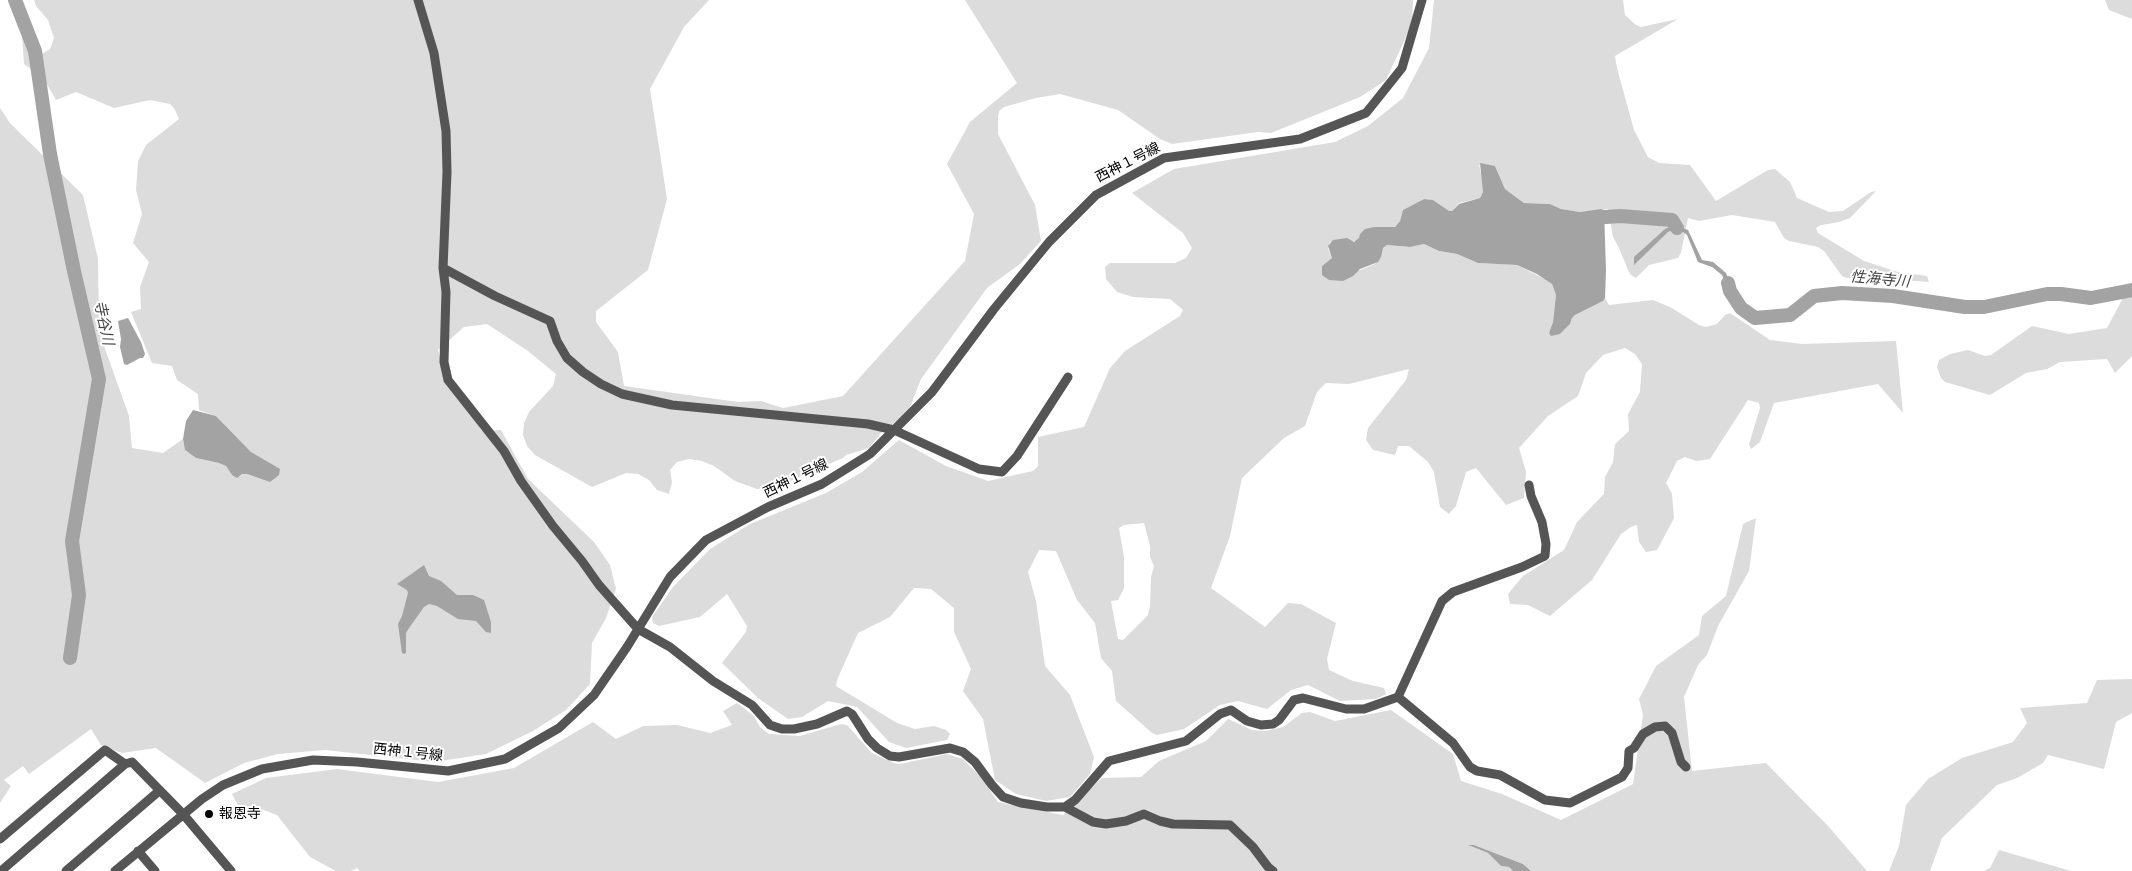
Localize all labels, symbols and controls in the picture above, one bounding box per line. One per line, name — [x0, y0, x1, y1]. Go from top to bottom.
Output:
street label: 西神１号線 — [1093, 140, 1163, 186]
water label: 性海寺川 — [1849, 268, 1911, 292]
water label: 寺谷川 — [90, 299, 116, 347]
street label: 西神１号線 — [761, 456, 831, 502]
street label: 西神１号線 — [372, 741, 444, 765]
place label: 報恩寺 — [219, 806, 261, 822]
marker: 報恩寺 — [203, 808, 215, 820]

